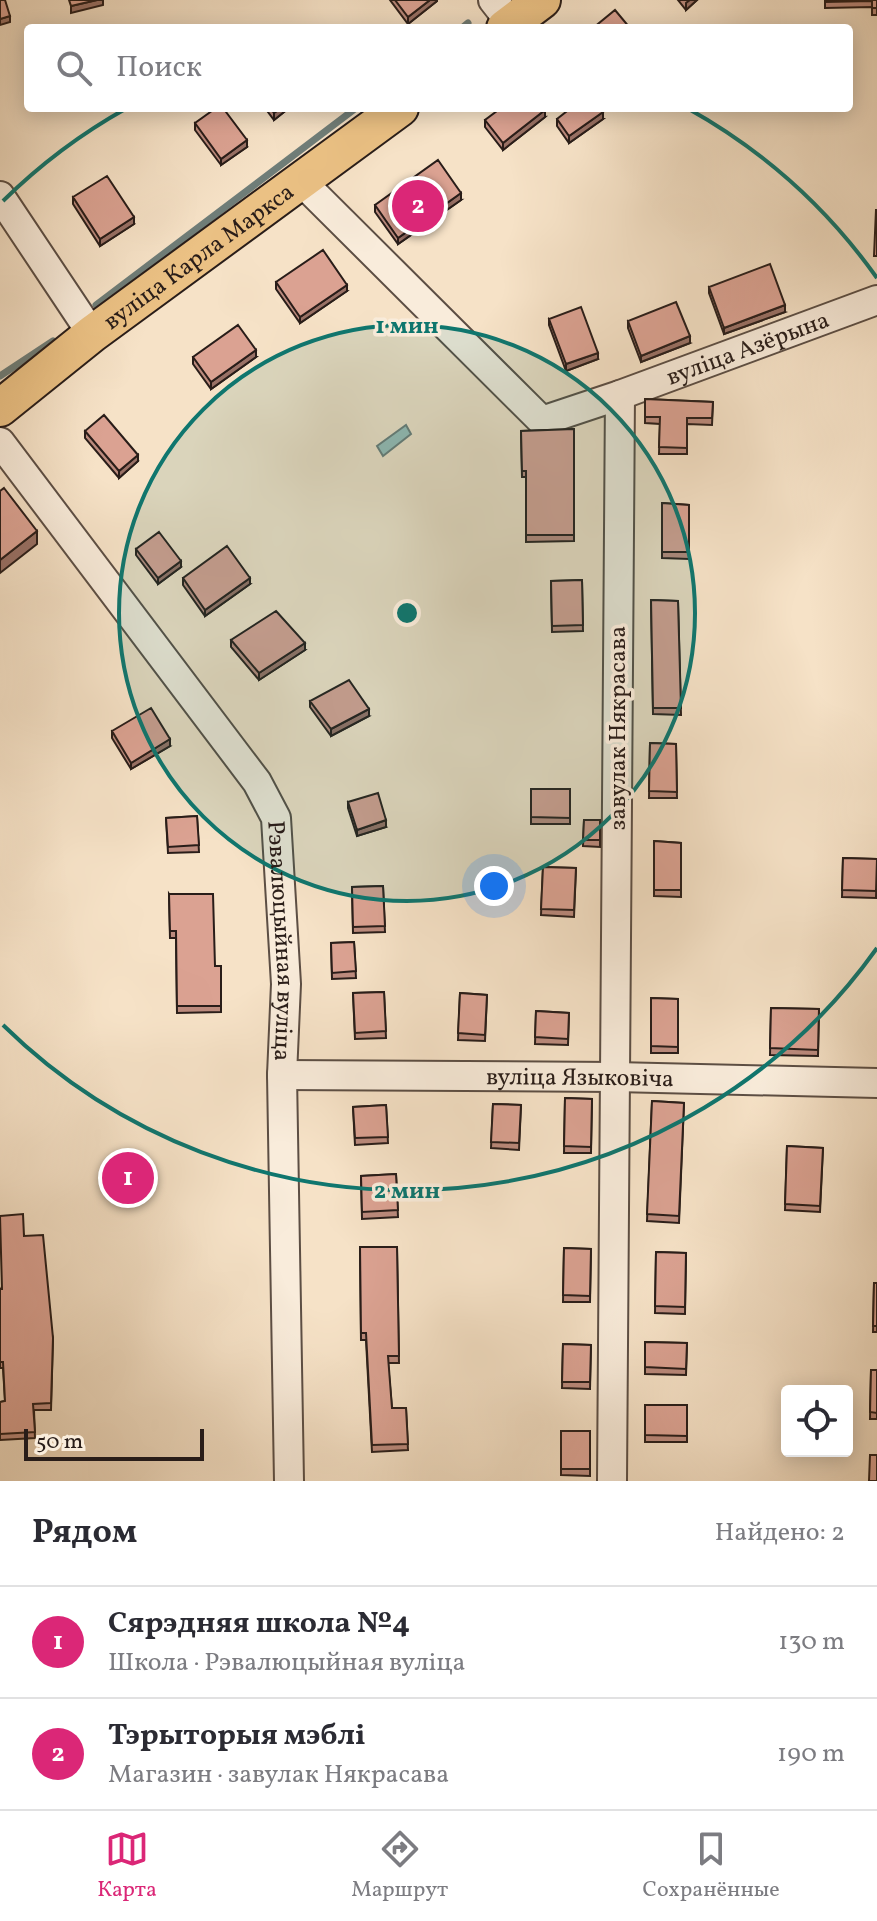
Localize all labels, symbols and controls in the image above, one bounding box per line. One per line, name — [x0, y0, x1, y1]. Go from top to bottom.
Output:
search box — [24, 24, 853, 112]
icon: search — [52, 46, 96, 90]
text: Поиск — [116, 47, 202, 89]
street label: вуліца Карла Маркса — [97, 176, 302, 339]
pin: 2 — [392, 176, 444, 236]
street label: вуліца Азёрына — [662, 304, 835, 395]
text: 1 мин — [375, 310, 439, 344]
centre of rings — [393, 599, 421, 627]
street label: завулак Някрасава — [602, 626, 636, 830]
street label: Рэвалюцыйная вуліца — [257, 820, 301, 1062]
your location — [474, 866, 514, 906]
street label: вуліца Языковіча — [486, 1061, 674, 1097]
pin: 1 — [102, 1148, 154, 1208]
text: 2 мин — [374, 1175, 440, 1209]
map controls — [781, 1385, 853, 1457]
button: locate — [781, 1385, 853, 1457]
scale bar — [24, 1425, 204, 1461]
text: 50 m — [36, 1427, 83, 1458]
text: Рядом — [32, 1510, 137, 1557]
text: Найдено: 2 — [715, 1515, 845, 1551]
text: Сярэдняя школа №4 — [108, 1603, 410, 1645]
text: 1 — [53, 1624, 63, 1660]
text: 130 m — [778, 1624, 845, 1660]
text: Школа · Рэвалюцыйная вуліца — [108, 1645, 466, 1681]
text: Тэрыторыя мэблі — [108, 1715, 366, 1757]
text: 2 — [51, 1736, 65, 1772]
text: 190 m — [777, 1736, 845, 1772]
text: Магазин · завулак Някрасава — [108, 1757, 449, 1793]
tab: Карта — [97, 1827, 157, 1906]
tab: Маршрут — [351, 1827, 448, 1906]
tab: Сохранённые — [643, 1827, 780, 1906]

